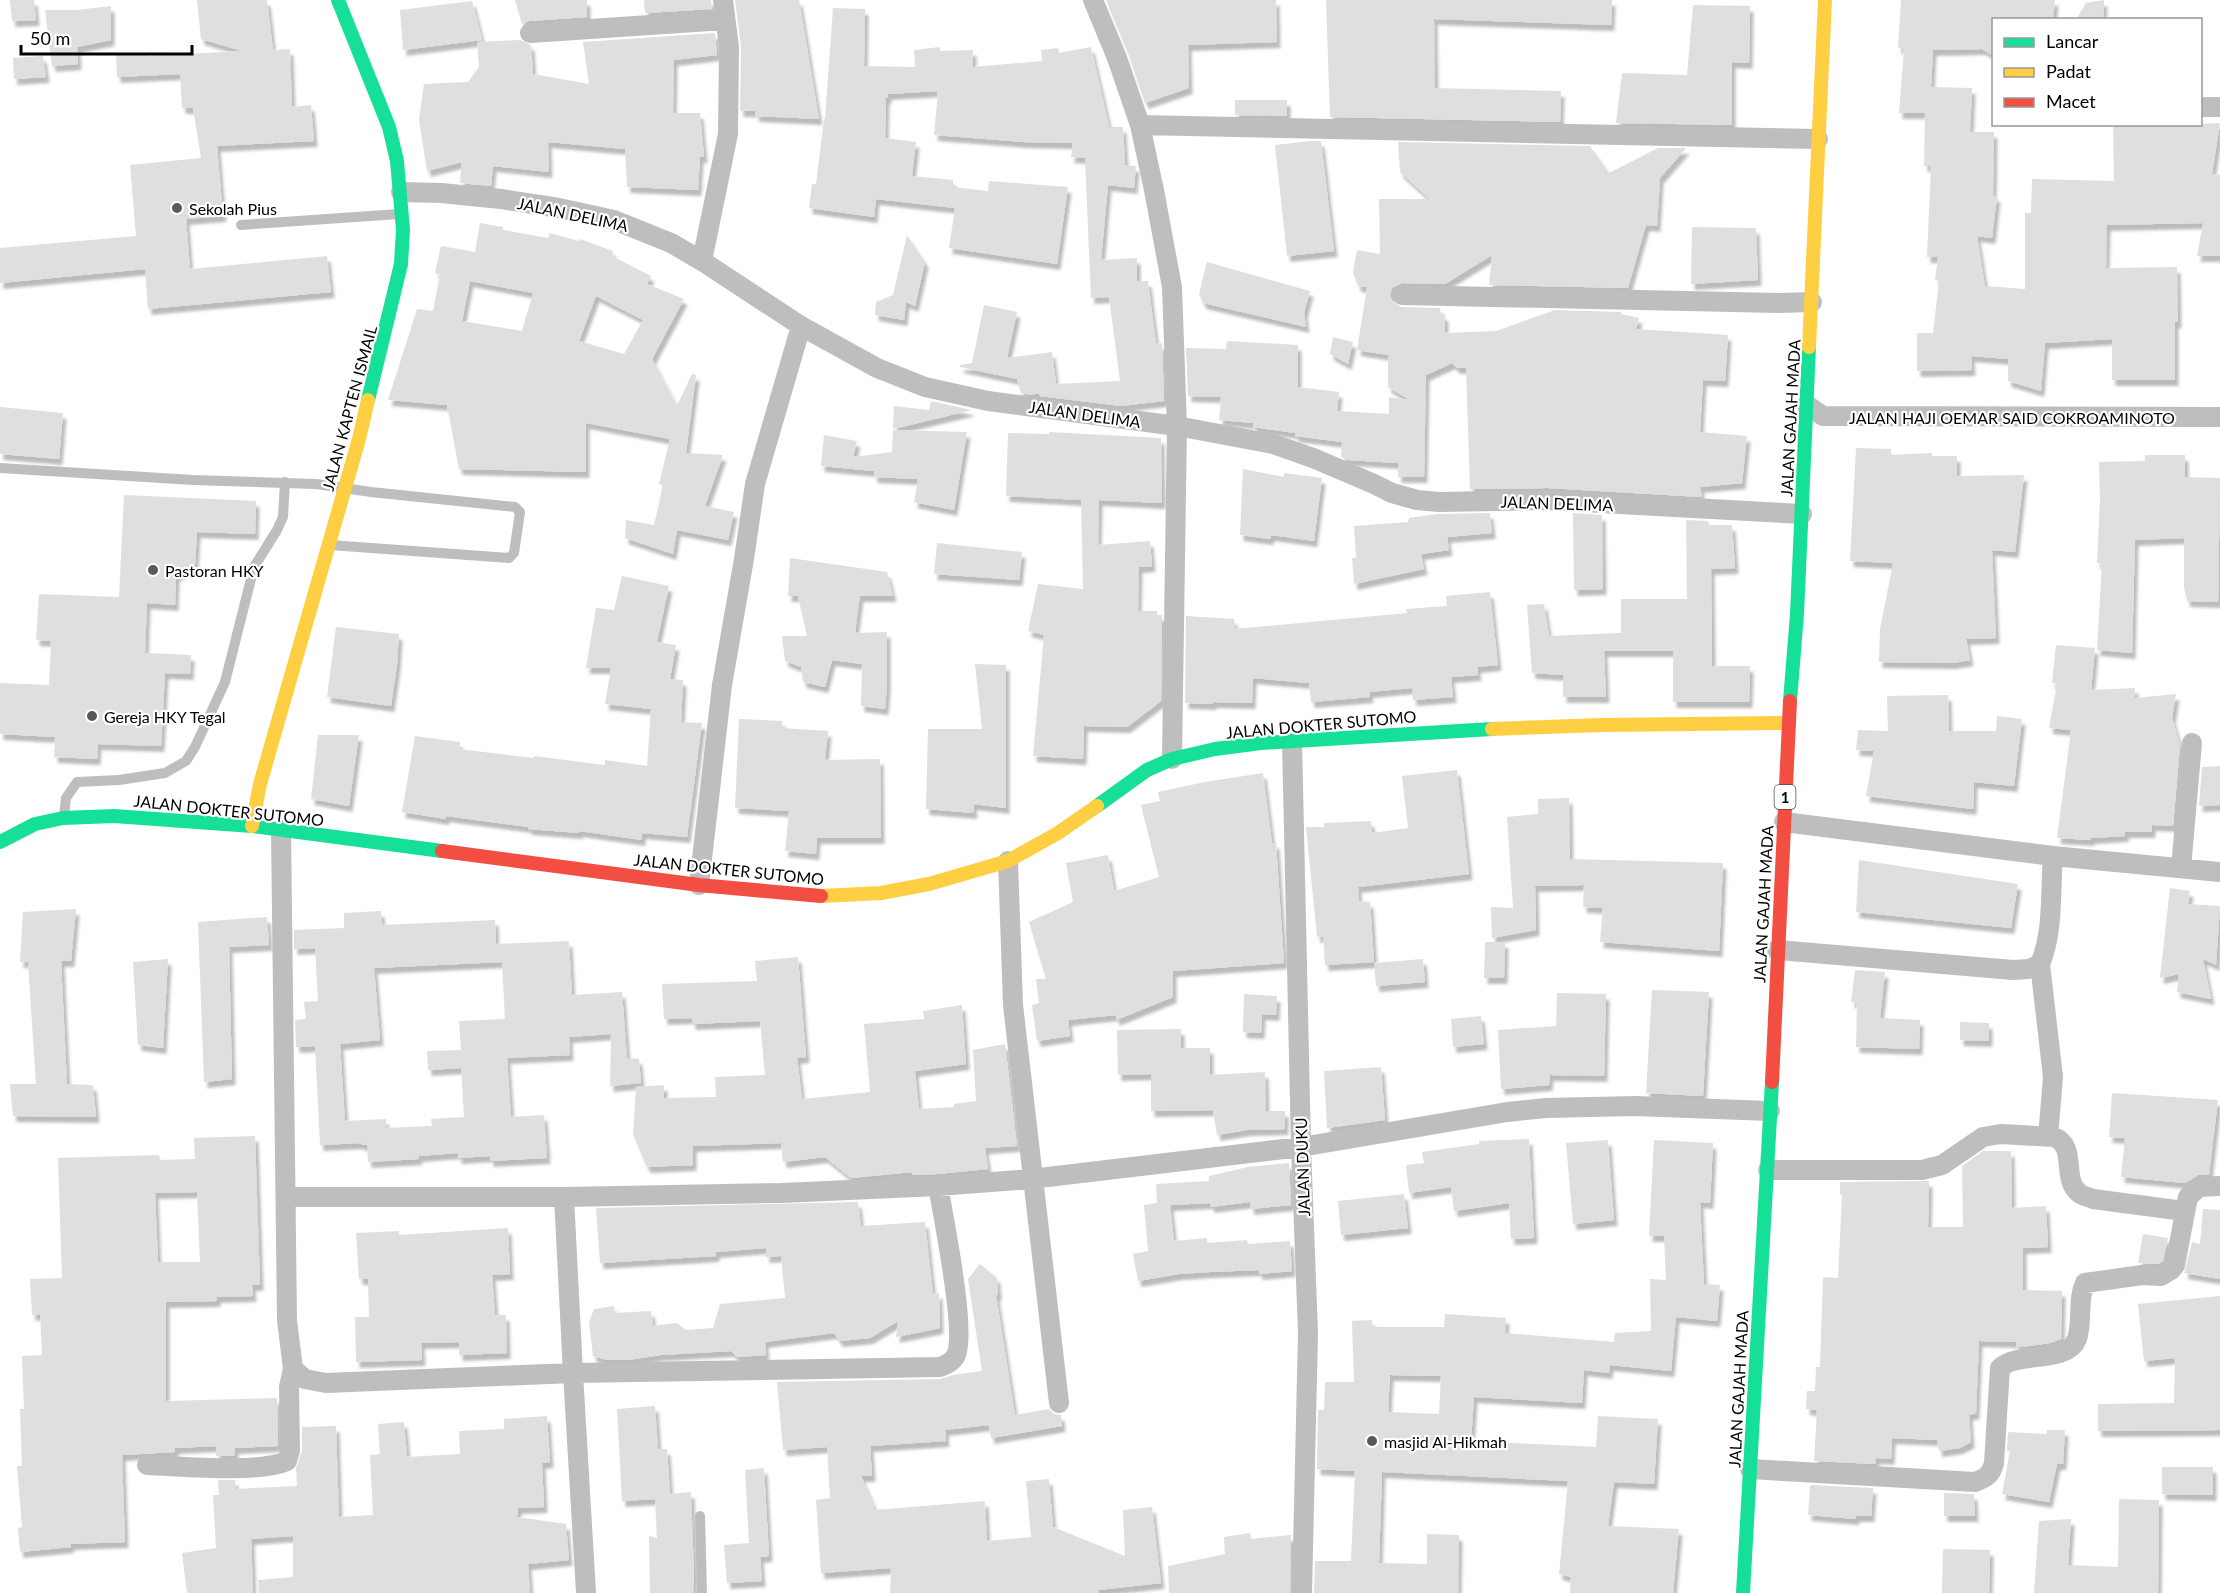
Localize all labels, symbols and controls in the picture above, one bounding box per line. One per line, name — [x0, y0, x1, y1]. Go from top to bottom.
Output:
scale bar — [21, 18, 192, 56]
legend — [1992, 18, 2202, 126]
text: 50 m — [30, 27, 70, 49]
text: Lancar — [2046, 30, 2099, 52]
text: Padat — [2046, 60, 2091, 82]
text: Macet — [2046, 90, 2096, 112]
street label: JALAN DELIMA — [516, 193, 630, 235]
place label: Sekolah Pius — [189, 199, 277, 218]
marker: Sekolah Pius — [170, 201, 184, 215]
street label: JALAN KAPTEN ISMAIL — [318, 323, 380, 493]
street label: JALAN GAJAH MADA — [1776, 339, 1804, 497]
street label: JALAN DELIMA — [1028, 397, 1142, 431]
street label: JALAN HAJI OEMAR SAID COKROAMINOTO — [1849, 408, 2175, 427]
street label: JALAN DELIMA — [1500, 492, 1614, 514]
place label: Pastoran HKY — [165, 561, 263, 580]
marker: Pastoran HKY — [146, 563, 160, 577]
street label: JALAN DOKTER SUTOMO — [1225, 706, 1417, 742]
place label: Gereja HKY Tegal — [104, 707, 226, 726]
marker: Gereja HKY Tegal — [85, 709, 99, 723]
road number: 1 — [1774, 785, 1796, 809]
street label: JALAN DOKTER SUTOMO — [133, 791, 325, 829]
street label: JALAN GAJAH MADA — [1749, 825, 1777, 983]
street label: JALAN DOKTER SUTOMO — [633, 850, 825, 888]
street label: JALAN DUKU — [1291, 1117, 1313, 1217]
street label: JALAN GAJAH MADA — [1724, 1310, 1752, 1468]
place label: masjid Al-Hikmah — [1384, 1432, 1507, 1451]
marker: masjid Al-Hikmah — [1365, 1434, 1379, 1448]

